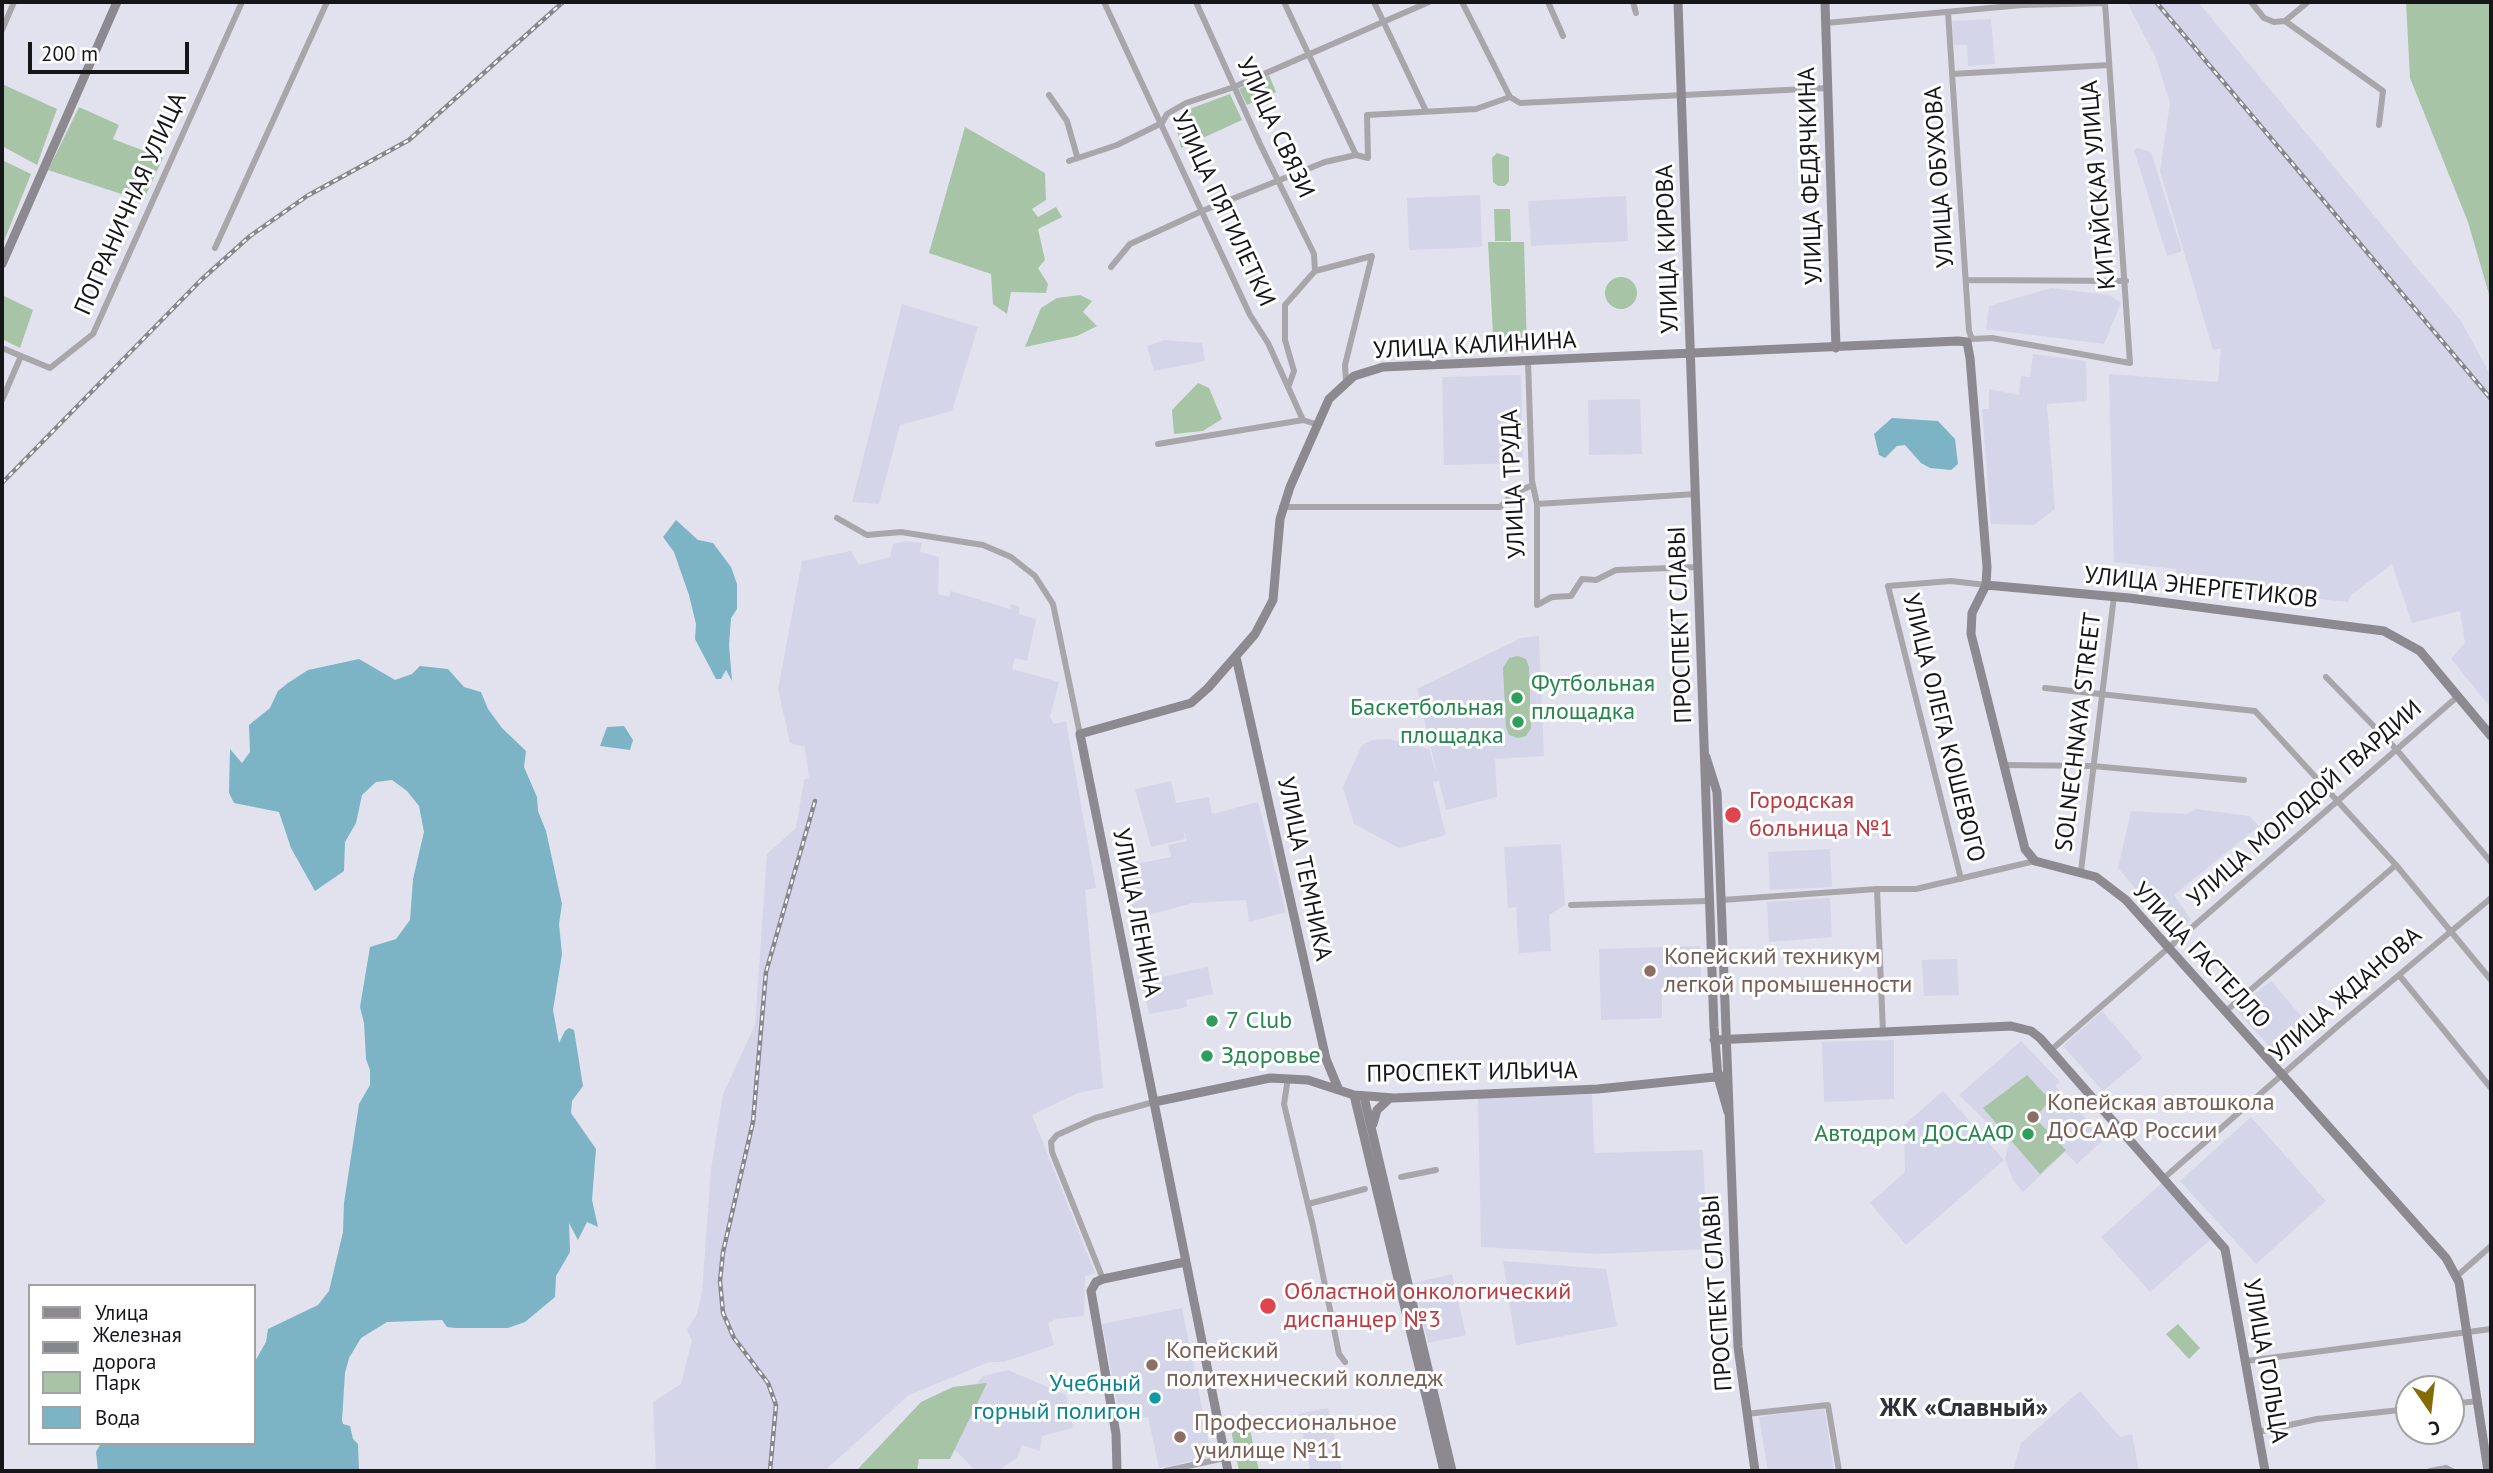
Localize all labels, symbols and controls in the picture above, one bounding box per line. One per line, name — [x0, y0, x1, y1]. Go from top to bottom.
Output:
scale bar — [32, 28, 192, 72]
text: 200 m — [41, 40, 98, 67]
street label: УЛИЦА СВЯЗИ — [1230, 53, 1320, 203]
street label: УЛИЦА ФЕДЯЧКИНА — [1793, 67, 1829, 285]
street label: КИТАЙСКАЯ УЛИЦА — [2076, 79, 2122, 291]
street label: УЛИЦА ОБУХОВА — [1919, 85, 1961, 269]
street label: ПОГРАНИЧНАЯ УЛИЦА — [69, 88, 193, 320]
street label: УЛИЦА ПЯТИЛЕТКИ — [1165, 107, 1281, 311]
street label: УЛИЦА КИРОВА — [1651, 164, 1685, 334]
street label: УЛИЦА КАЛИНИНА — [1373, 326, 1577, 366]
street label: УЛИЦА ТРУДА — [1496, 409, 1532, 559]
street label: ПРОСПЕКТ СЛАВЫ — [1663, 526, 1699, 724]
street label: УЛИЦА ЭНЕРГЕТИКОВ — [2083, 561, 2319, 615]
street label: УЛИЦА ОЛЕГА КОШЕВОГО — [1896, 591, 1990, 865]
street label: SOLNECHNAYA STREET — [2050, 611, 2108, 853]
place label: Футбольная площадка — [1531, 670, 1655, 726]
marker: Футбольная площадка — [1509, 690, 1525, 706]
place label: Баскетбольная площадка — [1350, 694, 1504, 750]
street label: УЛИЦА МОЛОДОЙ ГВАРДИИ — [2182, 695, 2428, 913]
marker: Баскетбольная площадка — [1510, 714, 1526, 730]
street label: УЛИЦА ТЕМНИКА — [1270, 774, 1338, 964]
place label: Городская больница №1 — [1749, 787, 1893, 843]
marker: Городская больница №1 — [1723, 805, 1743, 825]
street label: УЛИЦА ЛЕНИНА — [1106, 826, 1166, 1000]
street label: УЛИЦА ГАСТЕЛЛО — [2126, 877, 2276, 1035]
street label: УЛИЦА ЖДАНОВА — [2264, 921, 2428, 1069]
place label: Копейский техникум легкой промышенности — [1664, 943, 1912, 999]
marker: Копейский техникум легкой промышенности — [1642, 963, 1658, 979]
place label: 7 Club — [1226, 1007, 1292, 1035]
marker: 7 Club — [1204, 1013, 1220, 1029]
place label: Здоровье — [1221, 1042, 1321, 1070]
marker: Здоровье — [1199, 1048, 1215, 1064]
street label: ПРОСПЕКТ ИЛЬИЧА — [1366, 1057, 1578, 1089]
place label: Копейская автошкола ДОСААФ России — [2047, 1089, 2275, 1145]
marker: Копейская автошкола ДОСААФ России — [2025, 1109, 2041, 1125]
place label: Автодром ДОСААФ — [1814, 1120, 2014, 1148]
marker: Автодром ДОСААФ — [2020, 1126, 2036, 1142]
street label: ПРОСПЕКТ СЛАВЫ — [1697, 1194, 1739, 1392]
street label: УЛИЦА ГОЛЬЦА — [2236, 1277, 2294, 1445]
place label: Областной онкологический диспанцер №3 — [1284, 1278, 1571, 1334]
legend — [28, 1284, 256, 1445]
marker: Областной онкологический диспанцер №3 — [1258, 1296, 1278, 1316]
text: Улица — [95, 1299, 149, 1326]
text: Железная дорога — [93, 1321, 182, 1375]
place label: Копейский политехнический колледж — [1166, 1337, 1443, 1393]
marker: Копейский политехнический колледж — [1144, 1357, 1160, 1373]
text: Парк — [95, 1369, 141, 1396]
place label: Учебный горный полигон — [973, 1370, 1141, 1426]
north arrow — [2395, 1375, 2465, 1445]
marker: Учебный горный полигон — [1147, 1390, 1163, 1406]
district label: ЖК «Славный» — [1880, 1393, 2048, 1425]
text: Вода — [95, 1404, 140, 1431]
place label: Профессиональное училище №11 — [1194, 1409, 1397, 1465]
text: С — [2427, 1416, 2443, 1441]
marker: Профессиональное училище №11 — [1172, 1429, 1188, 1445]

